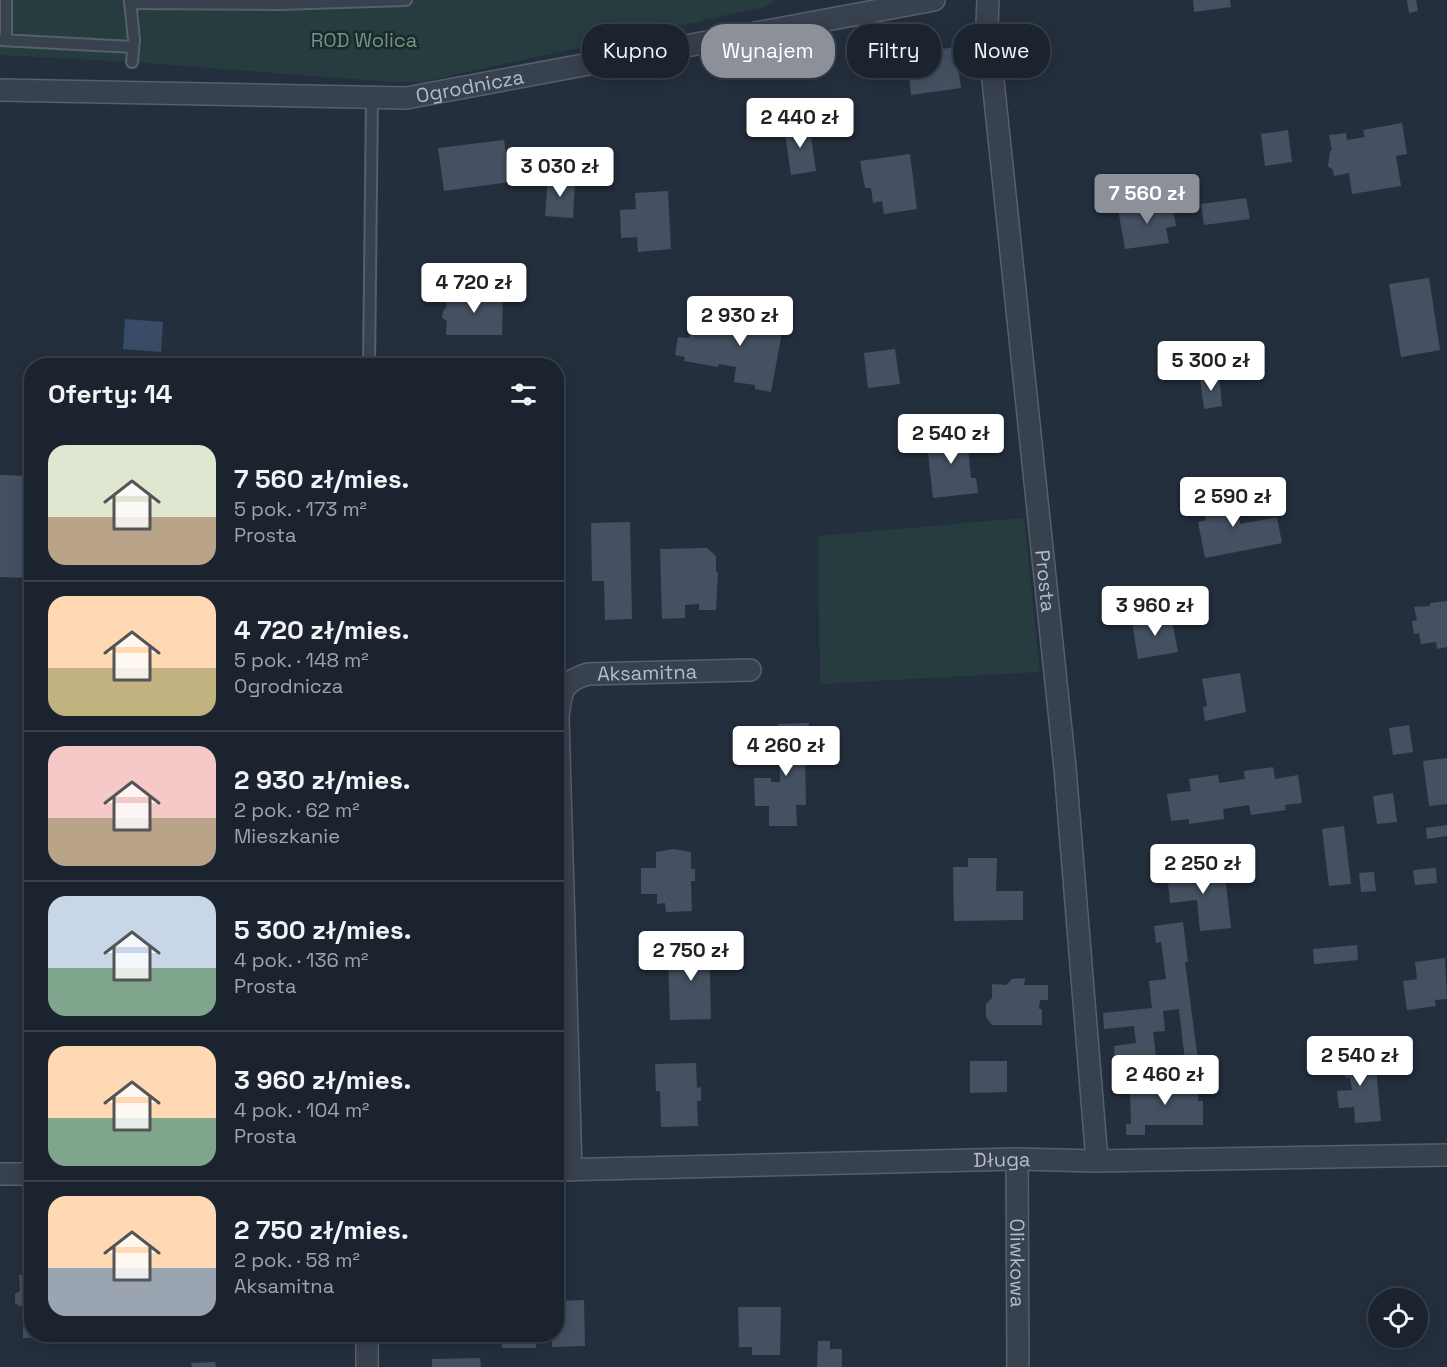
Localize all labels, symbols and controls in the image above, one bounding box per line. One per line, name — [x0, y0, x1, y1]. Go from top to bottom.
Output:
chip: Kupno — [582, 24, 689, 78]
chip: Wynajem — [701, 24, 835, 78]
chip: Filtry — [847, 24, 941, 78]
chip: Nowe — [953, 24, 1050, 78]
park label: ROD Wolica — [311, 27, 417, 53]
street label: Ogrodnicza — [414, 63, 526, 109]
pin: 2 440 zł — [738, 98, 862, 149]
text: 2 440 zł — [761, 104, 839, 130]
pin: 3 030 zł — [498, 147, 622, 198]
text: 3 030 zł — [521, 153, 599, 179]
pin: 7 560 zł — [1085, 174, 1209, 225]
text: 7 560 zł — [1108, 180, 1186, 206]
pin: 4 720 zł — [412, 263, 536, 314]
text: 4 720 zł — [435, 269, 513, 295]
pin: 2 930 zł — [678, 296, 802, 347]
text: 2 930 zł — [701, 302, 779, 328]
pin: 5 300 zł — [1149, 341, 1273, 392]
text: 5 300 zł — [1172, 347, 1250, 373]
text: Oferty: 14 — [48, 377, 172, 411]
icon: filters — [507, 378, 540, 411]
pin: 2 540 zł — [889, 414, 1013, 465]
text: 2 540 zł — [912, 420, 990, 446]
text: 7 560 zł/mies. — [234, 462, 409, 496]
icon: home — [96, 469, 168, 541]
pin: 2 590 zł — [1171, 477, 1295, 528]
text: 2 590 zł — [1194, 483, 1272, 509]
text: 5 pok. · 173 m² — [234, 496, 367, 522]
text: Prosta — [234, 522, 297, 548]
street label: Prosta — [1029, 548, 1062, 613]
pin: 3 960 zł — [1093, 586, 1217, 637]
text: 3 960 zł — [1116, 592, 1194, 618]
text: 4 720 zł/mies. — [234, 613, 409, 647]
icon: home — [96, 620, 168, 692]
text: 5 pok. · 148 m² — [234, 647, 369, 673]
street label: Aksamitna — [597, 658, 697, 687]
text: Ogrodnicza — [234, 673, 343, 699]
pin: 4 260 zł — [724, 726, 848, 777]
text: 4 260 zł — [747, 732, 825, 758]
text: 2 930 zł/mies. — [234, 763, 411, 797]
icon: home — [96, 770, 168, 842]
text: 2 pok. · 62 m² — [234, 797, 360, 823]
text: Mieszkanie — [234, 823, 340, 849]
pin: 2 250 zł — [1141, 844, 1265, 895]
text: 2 250 zł — [1164, 850, 1242, 876]
text: 5 300 zł/mies. — [234, 913, 411, 947]
icon: home — [96, 920, 168, 992]
pin: 2 750 zł — [629, 931, 753, 982]
text: 2 750 zł — [653, 937, 729, 963]
text: 4 pok. · 136 m² — [234, 947, 368, 973]
text: Prosta — [234, 973, 297, 999]
pin: 2 540 zł — [1298, 1036, 1422, 1087]
text: 2 540 zł — [1321, 1042, 1399, 1068]
pin: 2 460 zł — [1103, 1055, 1227, 1106]
text: 2 460 zł — [1126, 1061, 1204, 1087]
text: 3 960 zł/mies. — [234, 1063, 411, 1097]
icon: home — [96, 1070, 168, 1142]
text: 4 pok. · 104 m² — [234, 1097, 369, 1123]
text: Prosta — [234, 1123, 297, 1149]
street label: Długa — [973, 1146, 1031, 1173]
text: 2 750 zł/mies. — [234, 1213, 409, 1247]
street label: Oliwkowa — [1004, 1218, 1031, 1308]
icon: home — [96, 1220, 168, 1292]
text: 2 pok. · 58 m² — [234, 1247, 360, 1273]
text: Aksamitna — [234, 1273, 334, 1299]
map controls — [1368, 1288, 1428, 1348]
button: locate — [1368, 1288, 1428, 1348]

